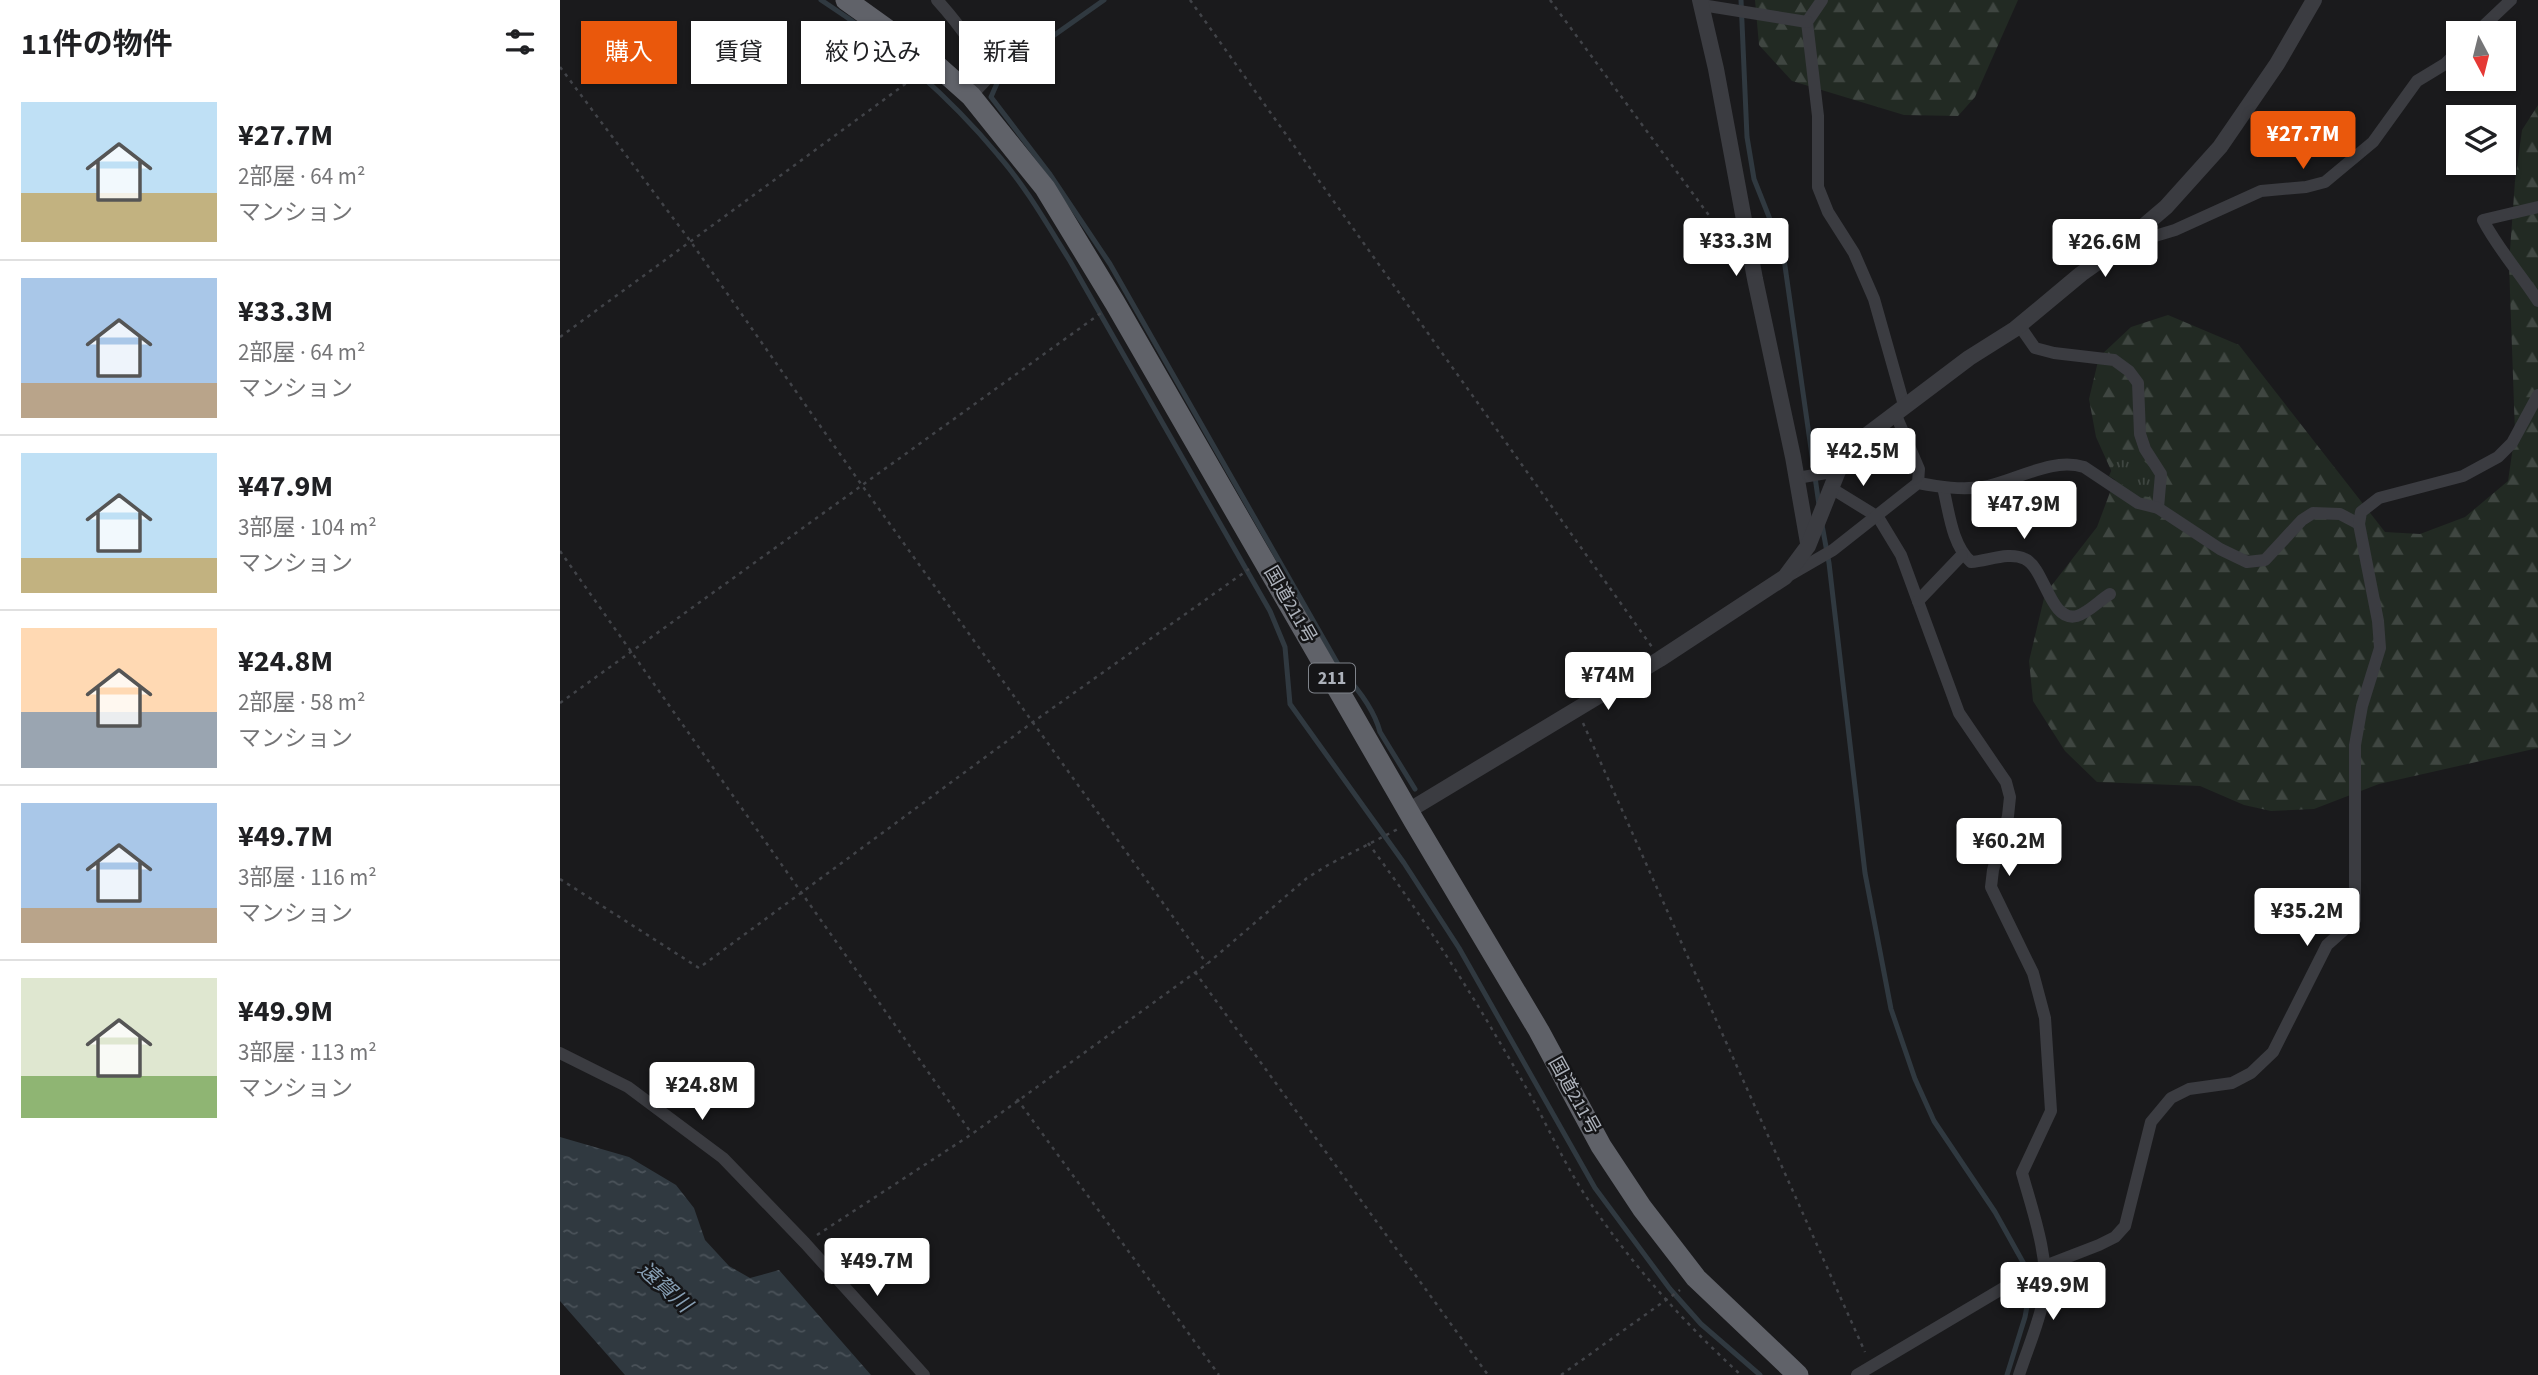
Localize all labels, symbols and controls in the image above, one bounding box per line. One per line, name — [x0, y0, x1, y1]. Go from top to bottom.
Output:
chip: 購入 — [581, 21, 677, 84]
chip: 賃貸 — [691, 21, 787, 84]
chip: 絞り込み — [801, 21, 945, 84]
chip: 新着 — [959, 21, 1055, 84]
north arrow — [2446, 21, 2516, 91]
map controls — [2446, 21, 2516, 175]
text: 11件の物件 — [21, 23, 173, 66]
icon: filters — [501, 23, 539, 61]
button: layers — [2446, 105, 2516, 175]
pin: ¥27.7M — [2246, 111, 2360, 171]
text: ¥27.7M — [238, 114, 333, 157]
text: ¥27.7M — [2266, 117, 2340, 150]
icon: home — [77, 130, 161, 214]
text: 2部屋 · 64 m² — [238, 160, 365, 193]
text: マンション — [238, 196, 353, 229]
pin: ¥33.3M — [1679, 218, 1793, 278]
pin: ¥26.6M — [2048, 219, 2162, 279]
text: ¥33.3M — [1699, 224, 1773, 257]
text: ¥26.6M — [2068, 225, 2142, 258]
text: ¥33.3M — [238, 290, 333, 333]
icon: home — [77, 306, 161, 390]
text: 2部屋 · 64 m² — [238, 336, 365, 369]
text: マンション — [238, 372, 353, 405]
pin: ¥42.5M — [1806, 428, 1920, 488]
text: ¥42.5M — [1826, 434, 1900, 467]
text: ¥47.9M — [238, 465, 333, 508]
icon: home — [77, 481, 161, 565]
pin: ¥47.9M — [1967, 482, 2081, 541]
text: ¥47.9M — [1987, 487, 2061, 520]
text: 3部屋 · 104 m² — [238, 511, 377, 544]
text: マンション — [238, 547, 353, 580]
street label: 国道211号 — [1257, 561, 1323, 649]
text: ¥24.8M — [238, 640, 333, 683]
pin: ¥74M — [1567, 652, 1649, 712]
icon: home — [77, 656, 161, 740]
text: ¥74M — [1581, 658, 1635, 691]
road number: 211 — [1309, 664, 1355, 692]
text: 2部屋 · 58 m² — [238, 686, 365, 719]
text: マンション — [238, 722, 353, 755]
text: ¥49.7M — [238, 815, 333, 858]
pin: ¥60.2M — [1952, 818, 2066, 878]
text: ¥60.2M — [1972, 824, 2046, 857]
icon: home — [77, 831, 161, 915]
text: 3部屋 · 116 m² — [238, 861, 377, 894]
pin: ¥35.2M — [2250, 888, 2364, 948]
text: ¥35.2M — [2270, 894, 2344, 927]
text: マンション — [238, 897, 353, 930]
text: ¥49.9M — [238, 990, 333, 1033]
icon: home — [77, 1006, 161, 1090]
text: 3部屋 · 113 m² — [238, 1036, 377, 1069]
street label: 国道211号 — [1542, 1052, 1606, 1140]
pin: ¥24.8M — [645, 1062, 759, 1122]
text: ¥24.8M — [665, 1068, 739, 1101]
text: マンション — [238, 1072, 353, 1105]
pin: ¥49.7M — [820, 1238, 934, 1298]
text: ¥49.7M — [840, 1244, 914, 1277]
water label: 遠賀川 — [632, 1255, 700, 1321]
pin: ¥49.9M — [1996, 1262, 2110, 1322]
text: ¥49.9M — [2016, 1268, 2090, 1301]

